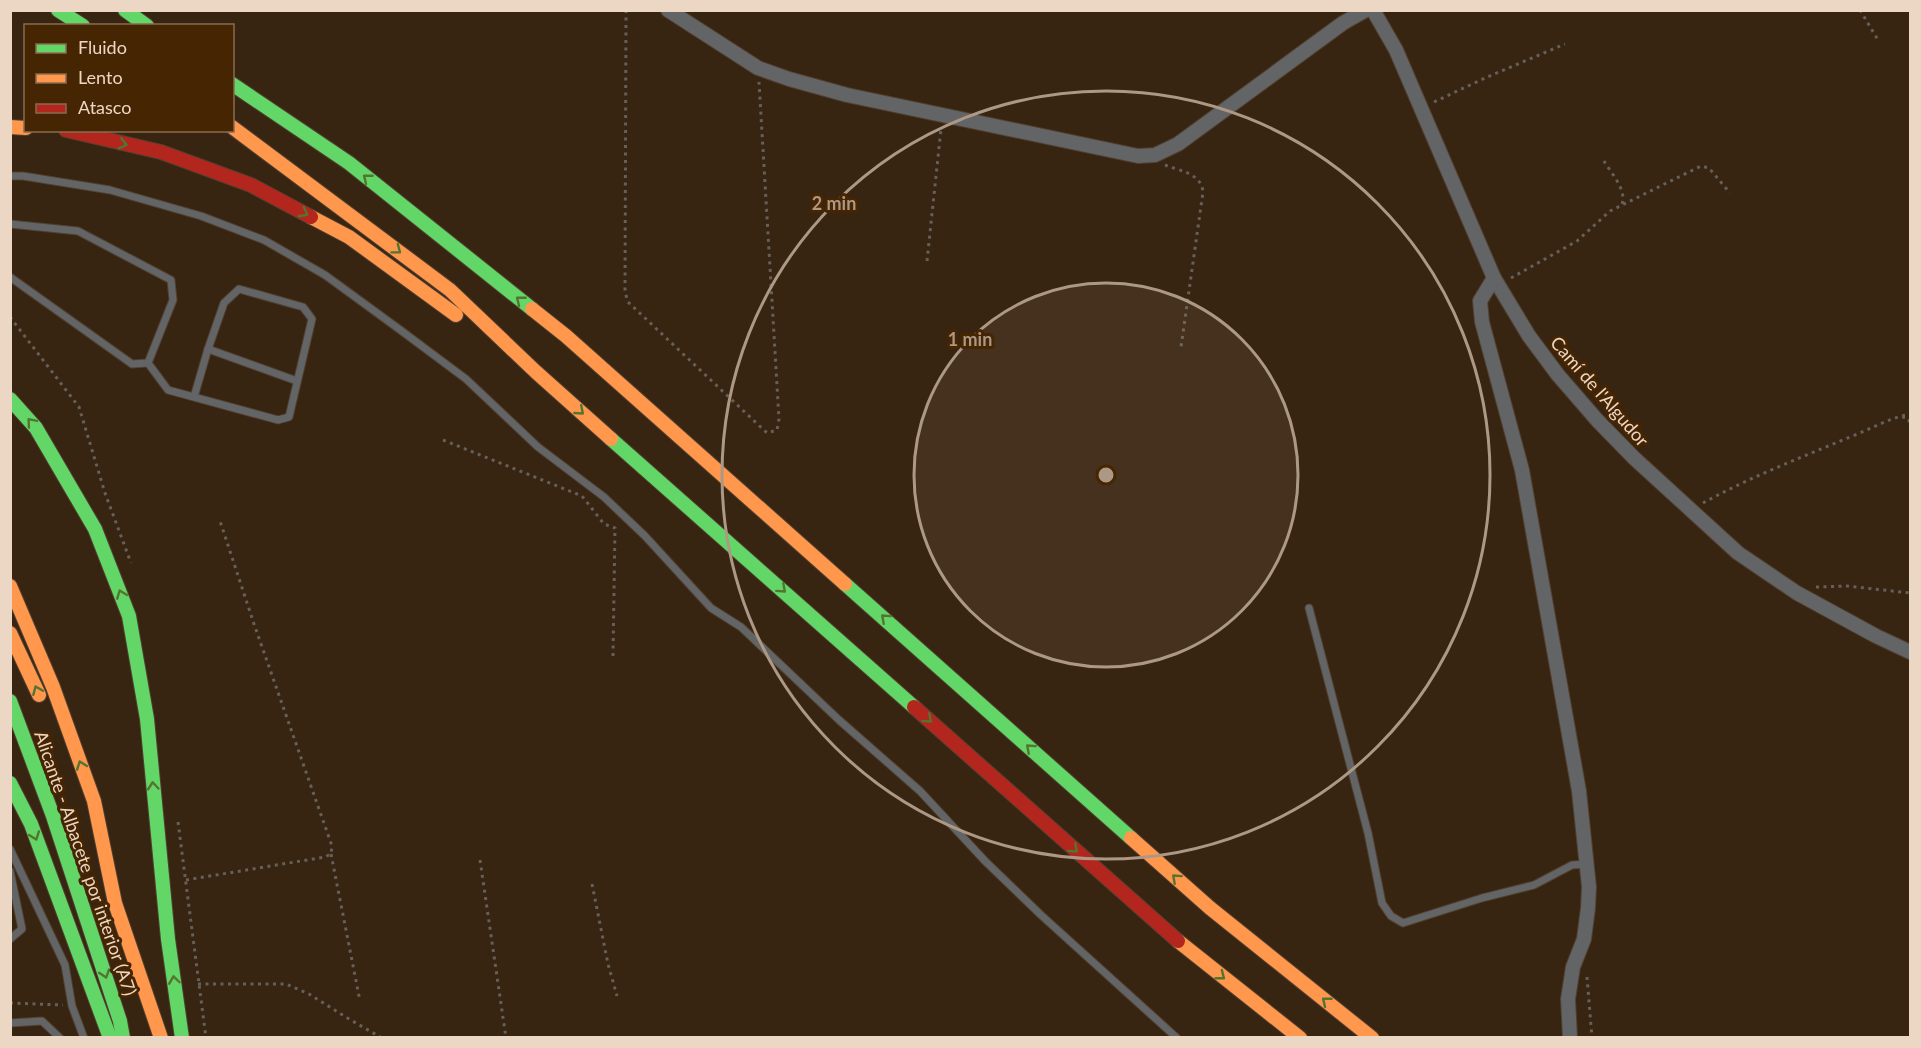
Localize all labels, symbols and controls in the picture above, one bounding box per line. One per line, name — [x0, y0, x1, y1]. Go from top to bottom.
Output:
legend — [24, 24, 234, 132]
text: Fluido — [78, 36, 127, 58]
text: Lento — [78, 66, 123, 88]
text: Atasco — [78, 96, 131, 118]
one-way arrow — [118, 136, 128, 149]
one-way arrow — [363, 175, 374, 186]
text: 2 min — [812, 192, 856, 214]
one-way arrow — [298, 206, 309, 217]
one-way arrow — [390, 243, 401, 254]
one-way arrow — [516, 296, 527, 307]
text: 1 min — [948, 328, 992, 350]
street label: Camí de l'Algudor — [1546, 332, 1654, 451]
one-way arrow — [573, 403, 584, 414]
one-way arrow — [27, 418, 38, 429]
centre of rings — [1096, 465, 1116, 485]
one-way arrow — [776, 582, 786, 593]
one-way arrow — [115, 589, 128, 600]
one-way arrow — [881, 614, 891, 625]
one-way arrow — [32, 686, 44, 697]
one-way arrow — [921, 712, 932, 723]
street label: Alicante - Albacete por interior (A7) — [30, 728, 142, 998]
one-way arrow — [1026, 744, 1037, 755]
one-way arrow — [75, 760, 88, 770]
one-way arrow — [147, 781, 160, 790]
one-way arrow — [28, 830, 41, 841]
one-way arrow — [1067, 842, 1078, 853]
one-way arrow — [1172, 874, 1182, 885]
one-way arrow — [98, 968, 110, 979]
one-way arrow — [1215, 969, 1226, 980]
one-way arrow — [168, 975, 180, 984]
one-way arrow — [1322, 998, 1333, 1009]

